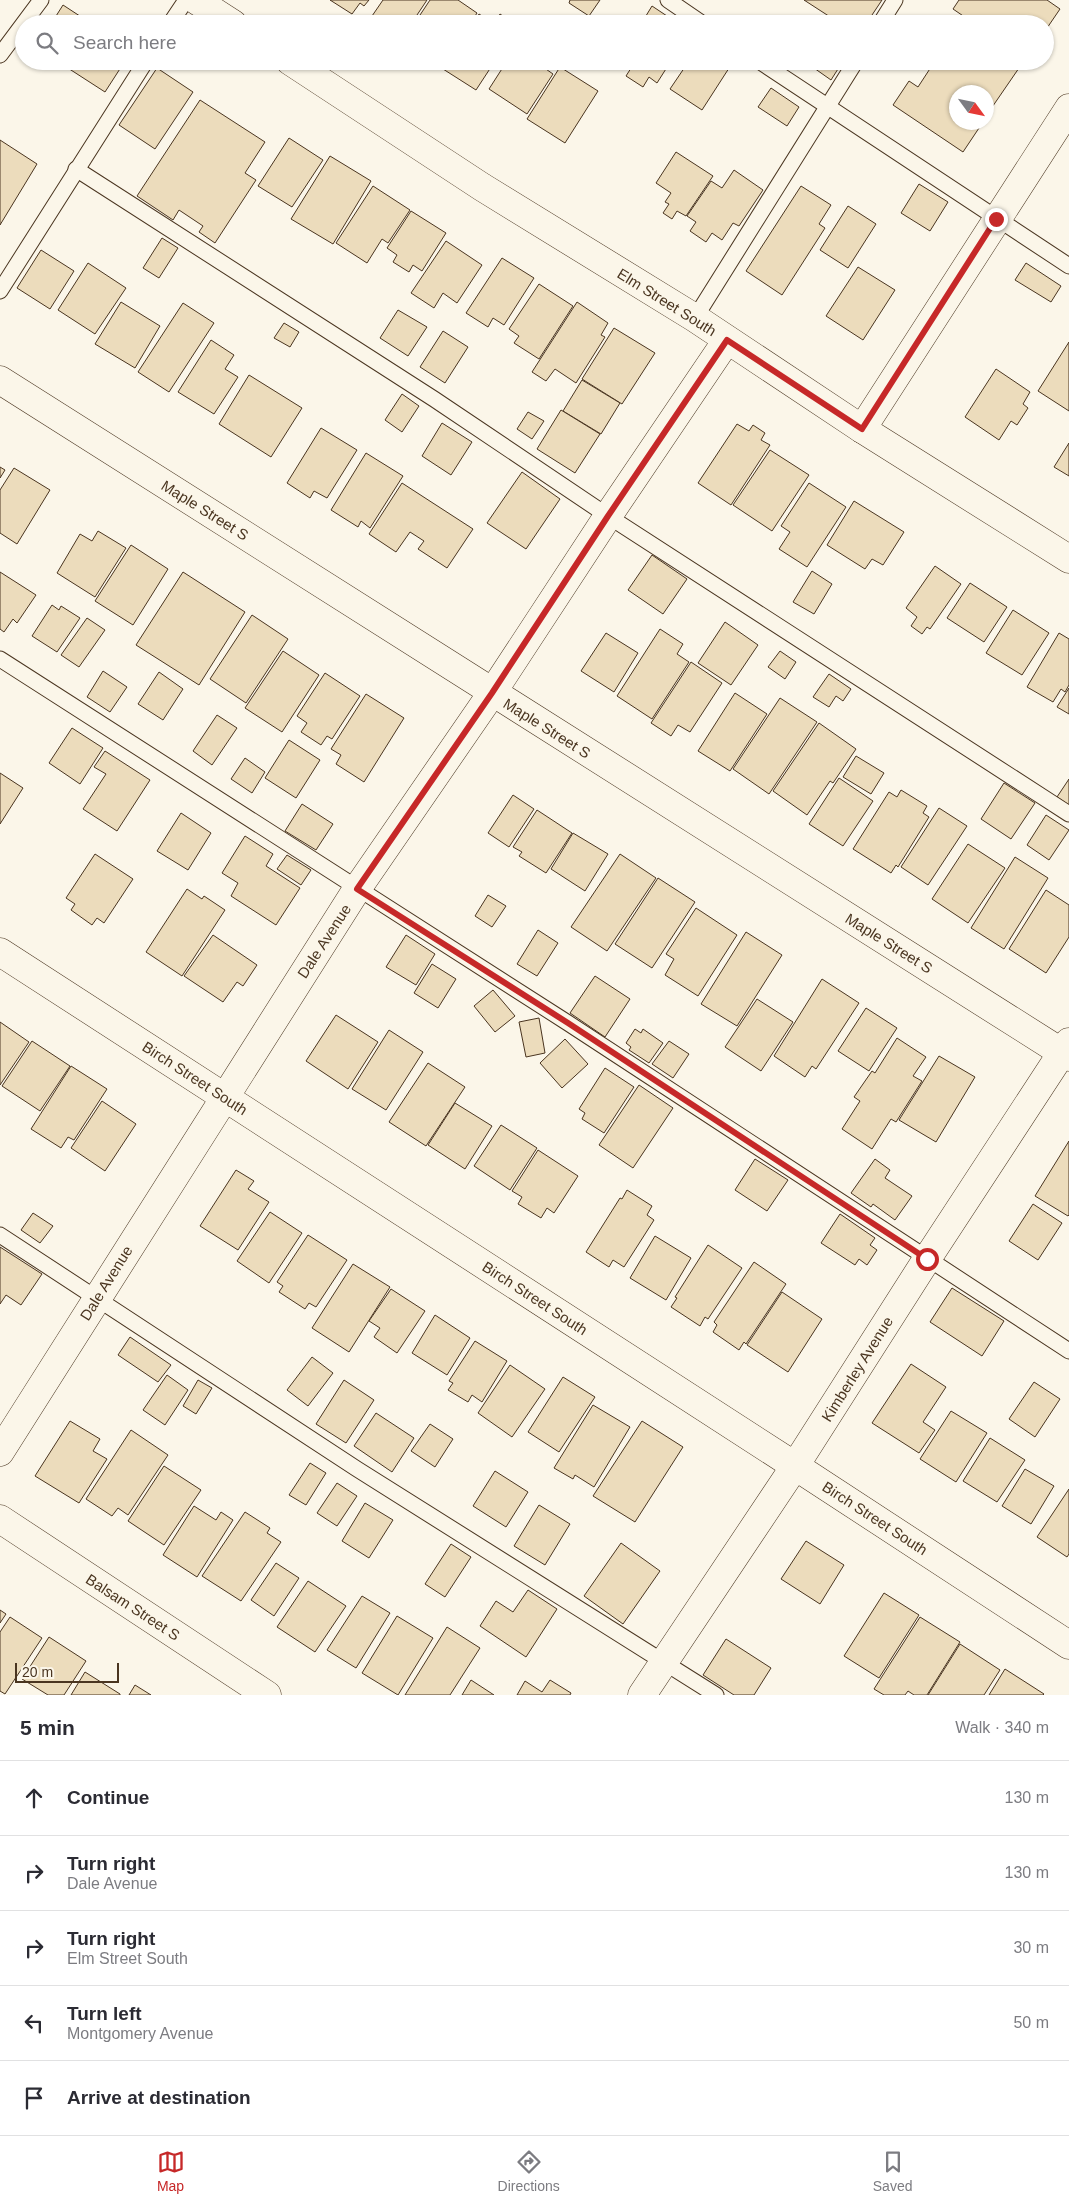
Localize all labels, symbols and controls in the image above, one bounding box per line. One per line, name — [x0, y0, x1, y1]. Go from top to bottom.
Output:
search box — [15, 15, 1054, 70]
icon: search — [33, 29, 61, 57]
text: Search here — [73, 32, 177, 53]
north arrow — [949, 85, 994, 130]
route end — [985, 208, 1008, 231]
street label: Elm Street South — [614, 265, 720, 339]
street label: Maple Street S — [158, 477, 252, 543]
street label: Maple Street S — [500, 695, 594, 761]
street label: Dale Avenue — [294, 901, 354, 981]
street label: Maple Street S — [842, 910, 936, 976]
street label: Birch Street South — [139, 1038, 251, 1118]
street label: Dale Avenue — [76, 1243, 136, 1323]
route start — [916, 1248, 939, 1271]
street label: Birch Street South — [479, 1258, 591, 1338]
street label: Kimberley Avenue — [818, 1313, 896, 1425]
street label: Birch Street South — [819, 1478, 931, 1558]
street label: Balsam Street S — [83, 1570, 183, 1644]
scale bar — [15, 1660, 119, 1683]
text: 20 m — [22, 1664, 53, 1680]
text: 5 min — [20, 1716, 75, 1739]
text: Walk · 340 m — [955, 1719, 1049, 1736]
icon: ahead — [20, 1784, 48, 1812]
text: Continue — [67, 1787, 149, 1808]
text: 130 m — [1005, 1789, 1049, 1806]
text: Turn right — [67, 1853, 155, 1874]
icon: right — [20, 1859, 48, 1887]
text: 130 m — [1005, 1864, 1049, 1881]
text: Dale Avenue — [67, 1875, 157, 1892]
text: Turn right — [67, 1928, 155, 1949]
icon: right — [20, 1934, 48, 1962]
text: 30 m — [1013, 1939, 1049, 1956]
text: Elm Street South — [67, 1950, 188, 1967]
text: Turn left — [67, 2003, 142, 2024]
icon: left — [20, 2009, 48, 2037]
text: 50 m — [1013, 2014, 1049, 2031]
text: Montgomery Avenue — [67, 2025, 213, 2042]
icon: arrive — [20, 2084, 48, 2112]
text: Arrive at destination — [67, 2087, 251, 2108]
tab: Map — [157, 2148, 185, 2194]
tab: Directions — [498, 2148, 560, 2194]
tab: Saved — [873, 2148, 912, 2194]

